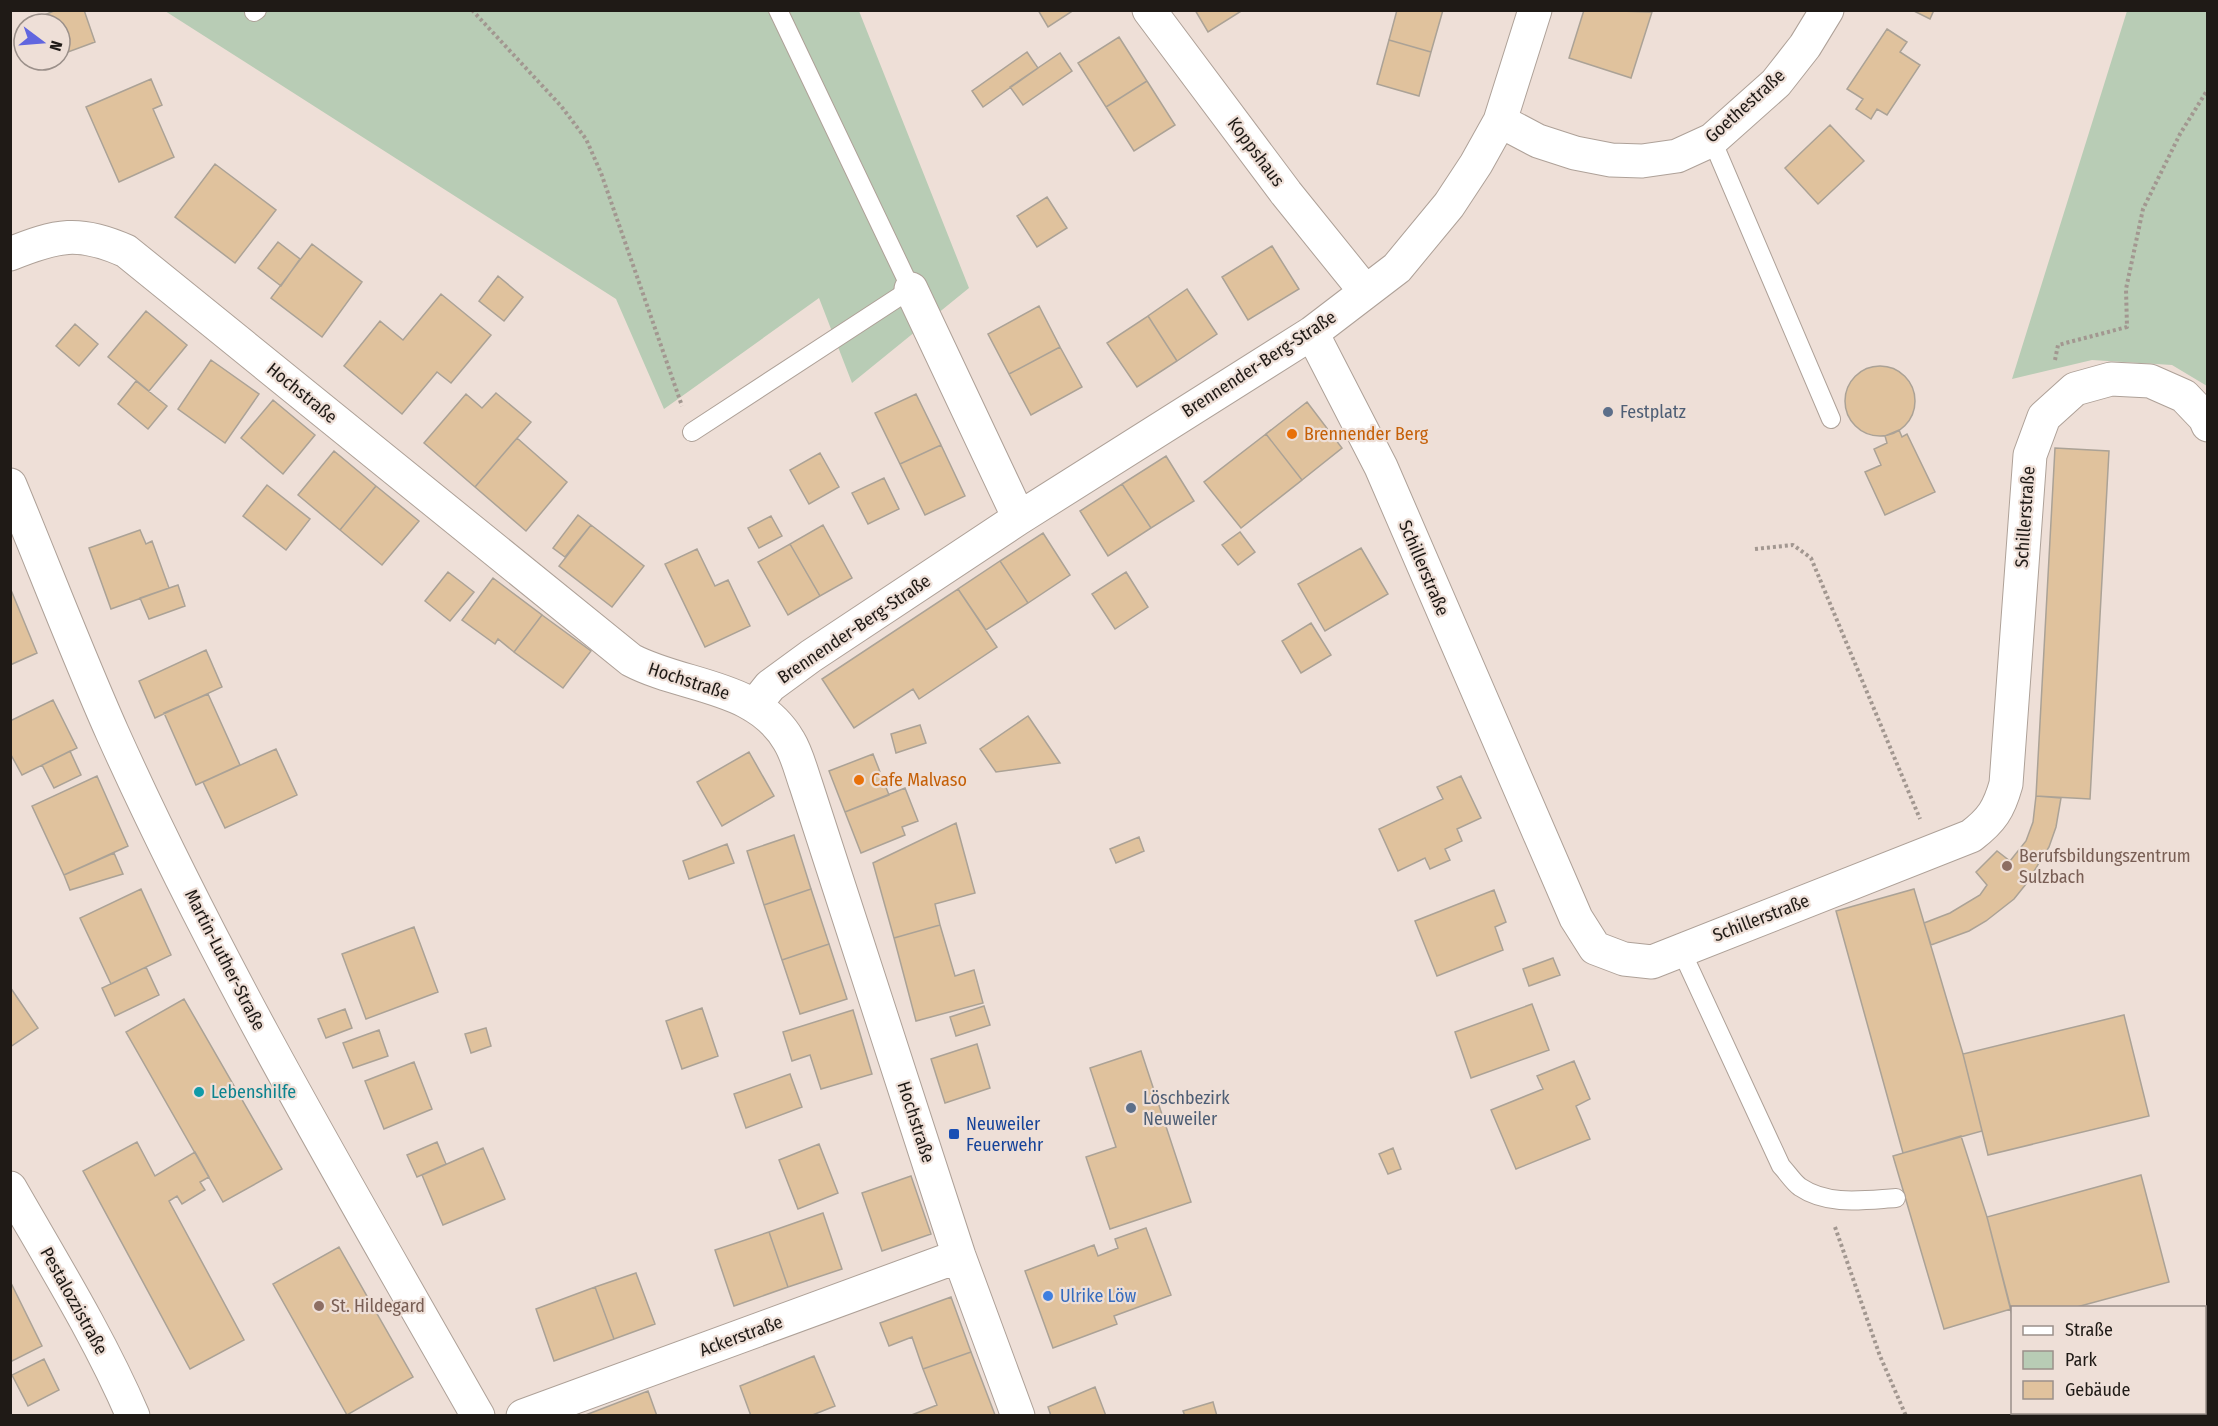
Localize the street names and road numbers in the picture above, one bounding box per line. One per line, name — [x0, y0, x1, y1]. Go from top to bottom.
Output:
street label: Goethestraße — [1701, 64, 1789, 147]
street label: Koppshaus — [1223, 113, 1289, 191]
street label: Brennender-Berg-Straße — [1178, 306, 1340, 422]
street label: Hochstraße — [262, 358, 342, 428]
street label: Schillerstraße — [2010, 465, 2040, 568]
street label: Schillerstraße — [1394, 517, 1454, 619]
street label: Brennender-Berg-Straße — [773, 570, 935, 688]
street label: Hochstraße — [646, 658, 733, 705]
street label: Martin-Luther-Straße — [180, 886, 270, 1034]
street label: Schillerstraße — [1710, 889, 1812, 946]
street label: Hochstraße — [893, 1079, 940, 1166]
street label: Pestalozzistraße — [35, 1244, 113, 1359]
street label: Ackerstraße — [696, 1311, 786, 1361]

